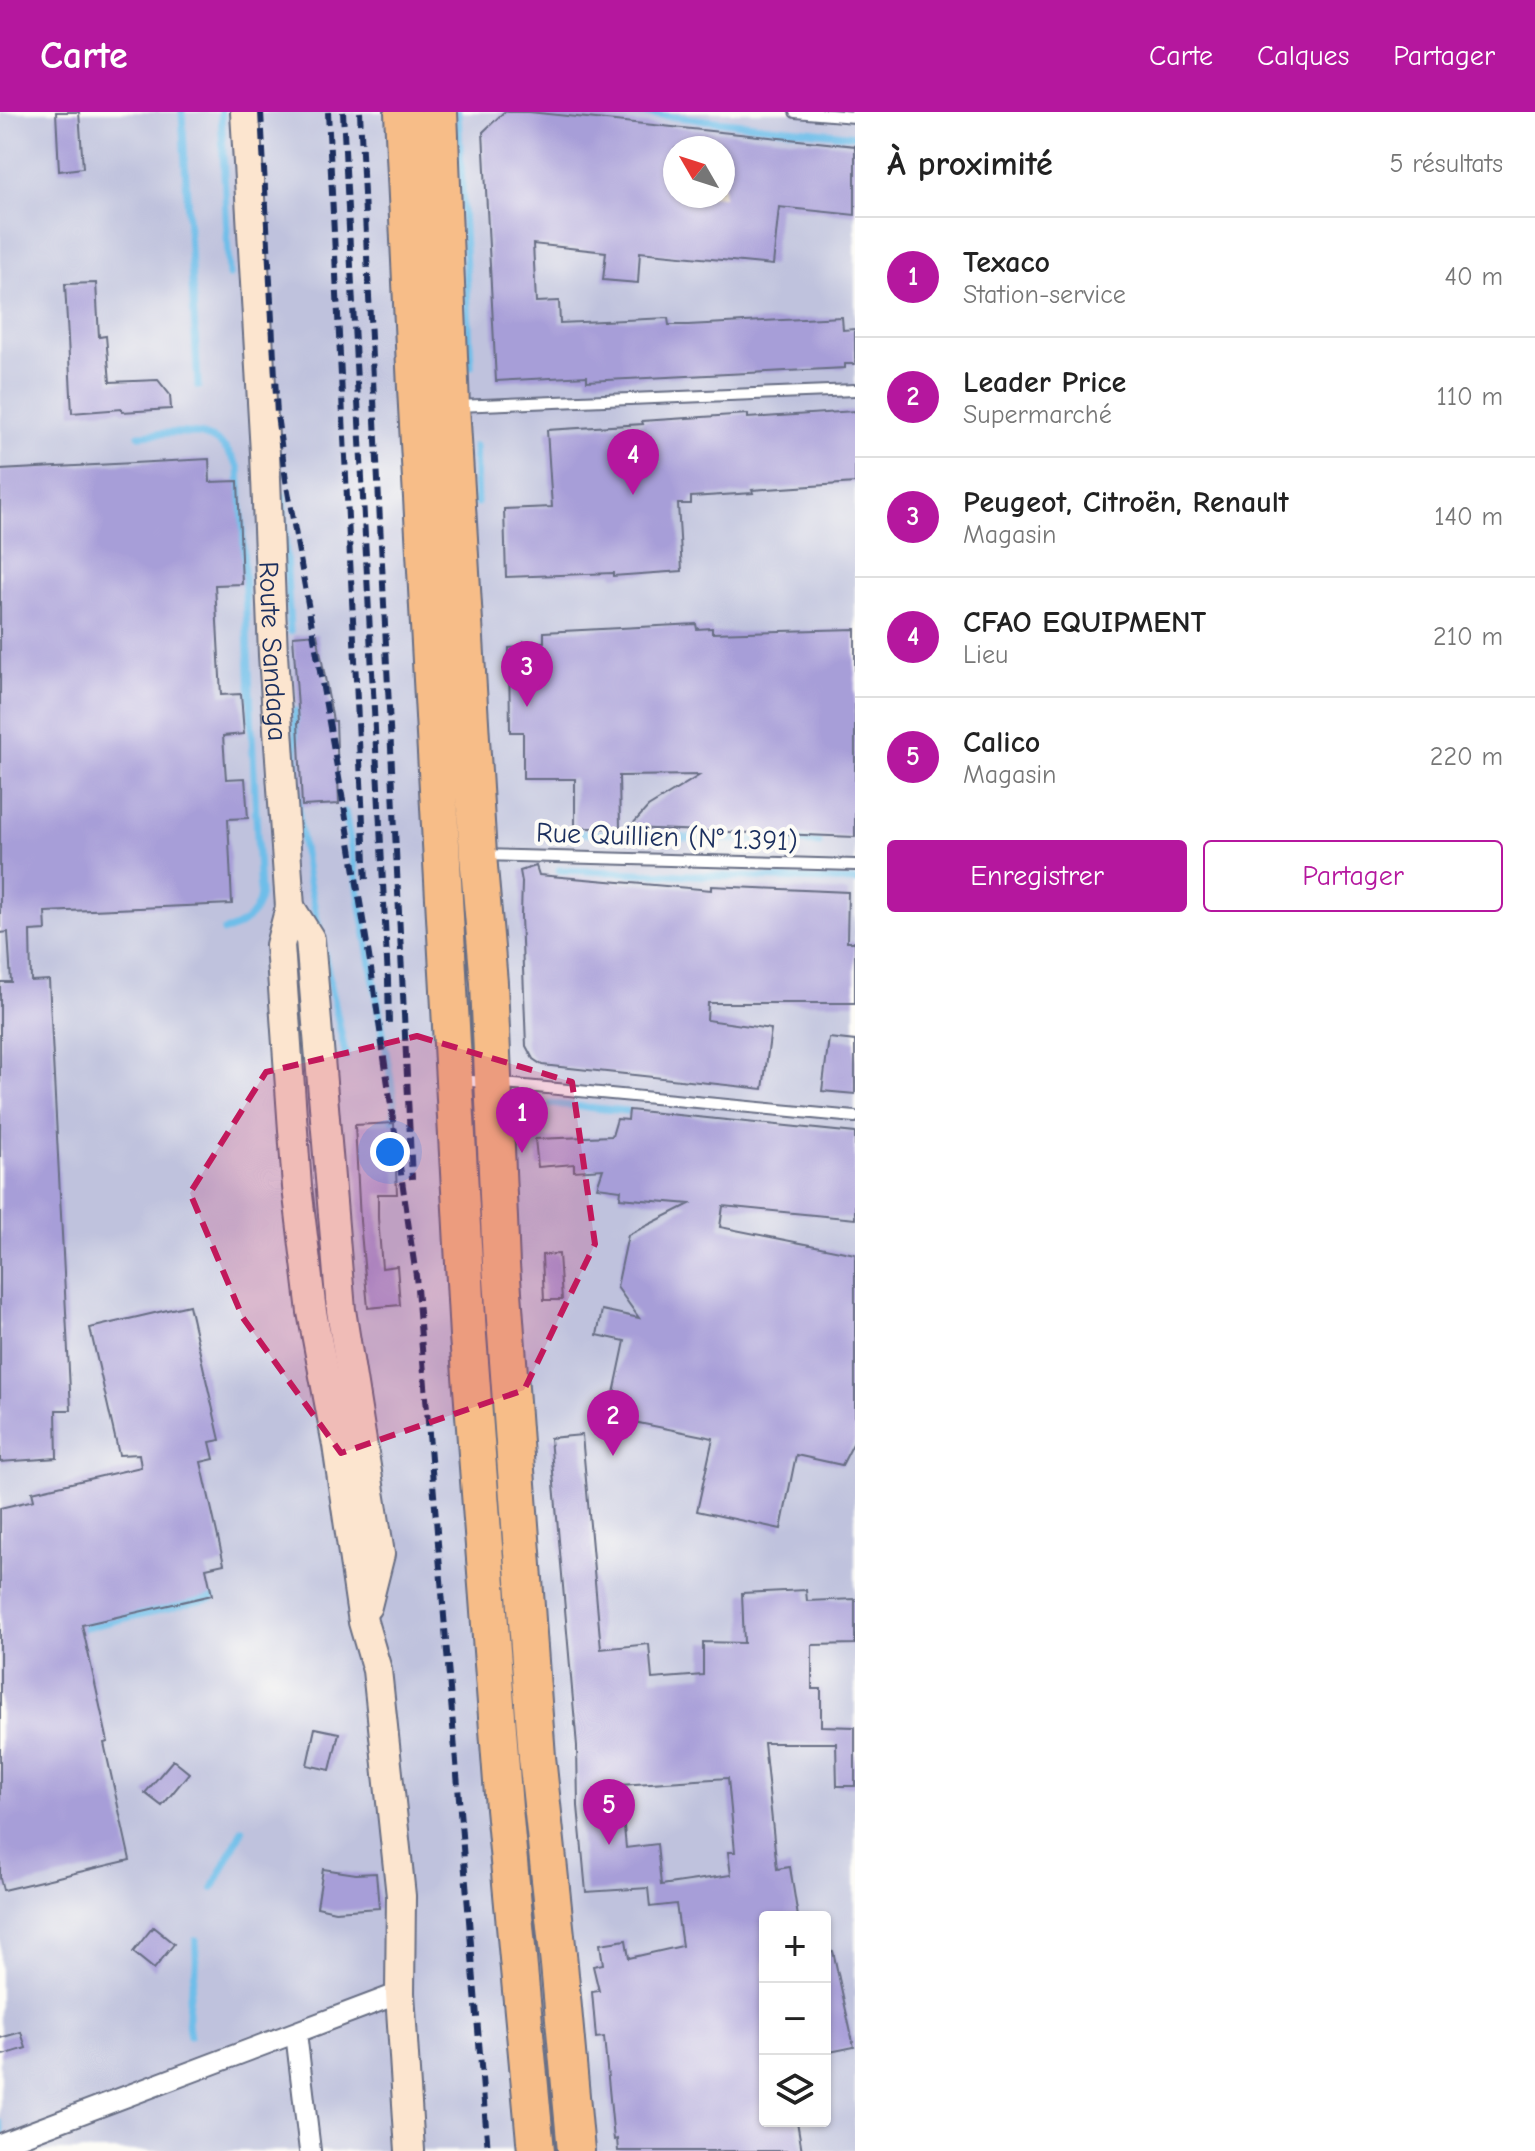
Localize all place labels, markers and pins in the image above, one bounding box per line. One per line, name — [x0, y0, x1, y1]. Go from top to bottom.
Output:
pin: 4 — [607, 429, 659, 495]
pin: 3 — [501, 641, 553, 707]
pin: 1 — [496, 1087, 548, 1153]
pin: 2 — [587, 1390, 639, 1456]
pin: 5 — [583, 1779, 635, 1845]

